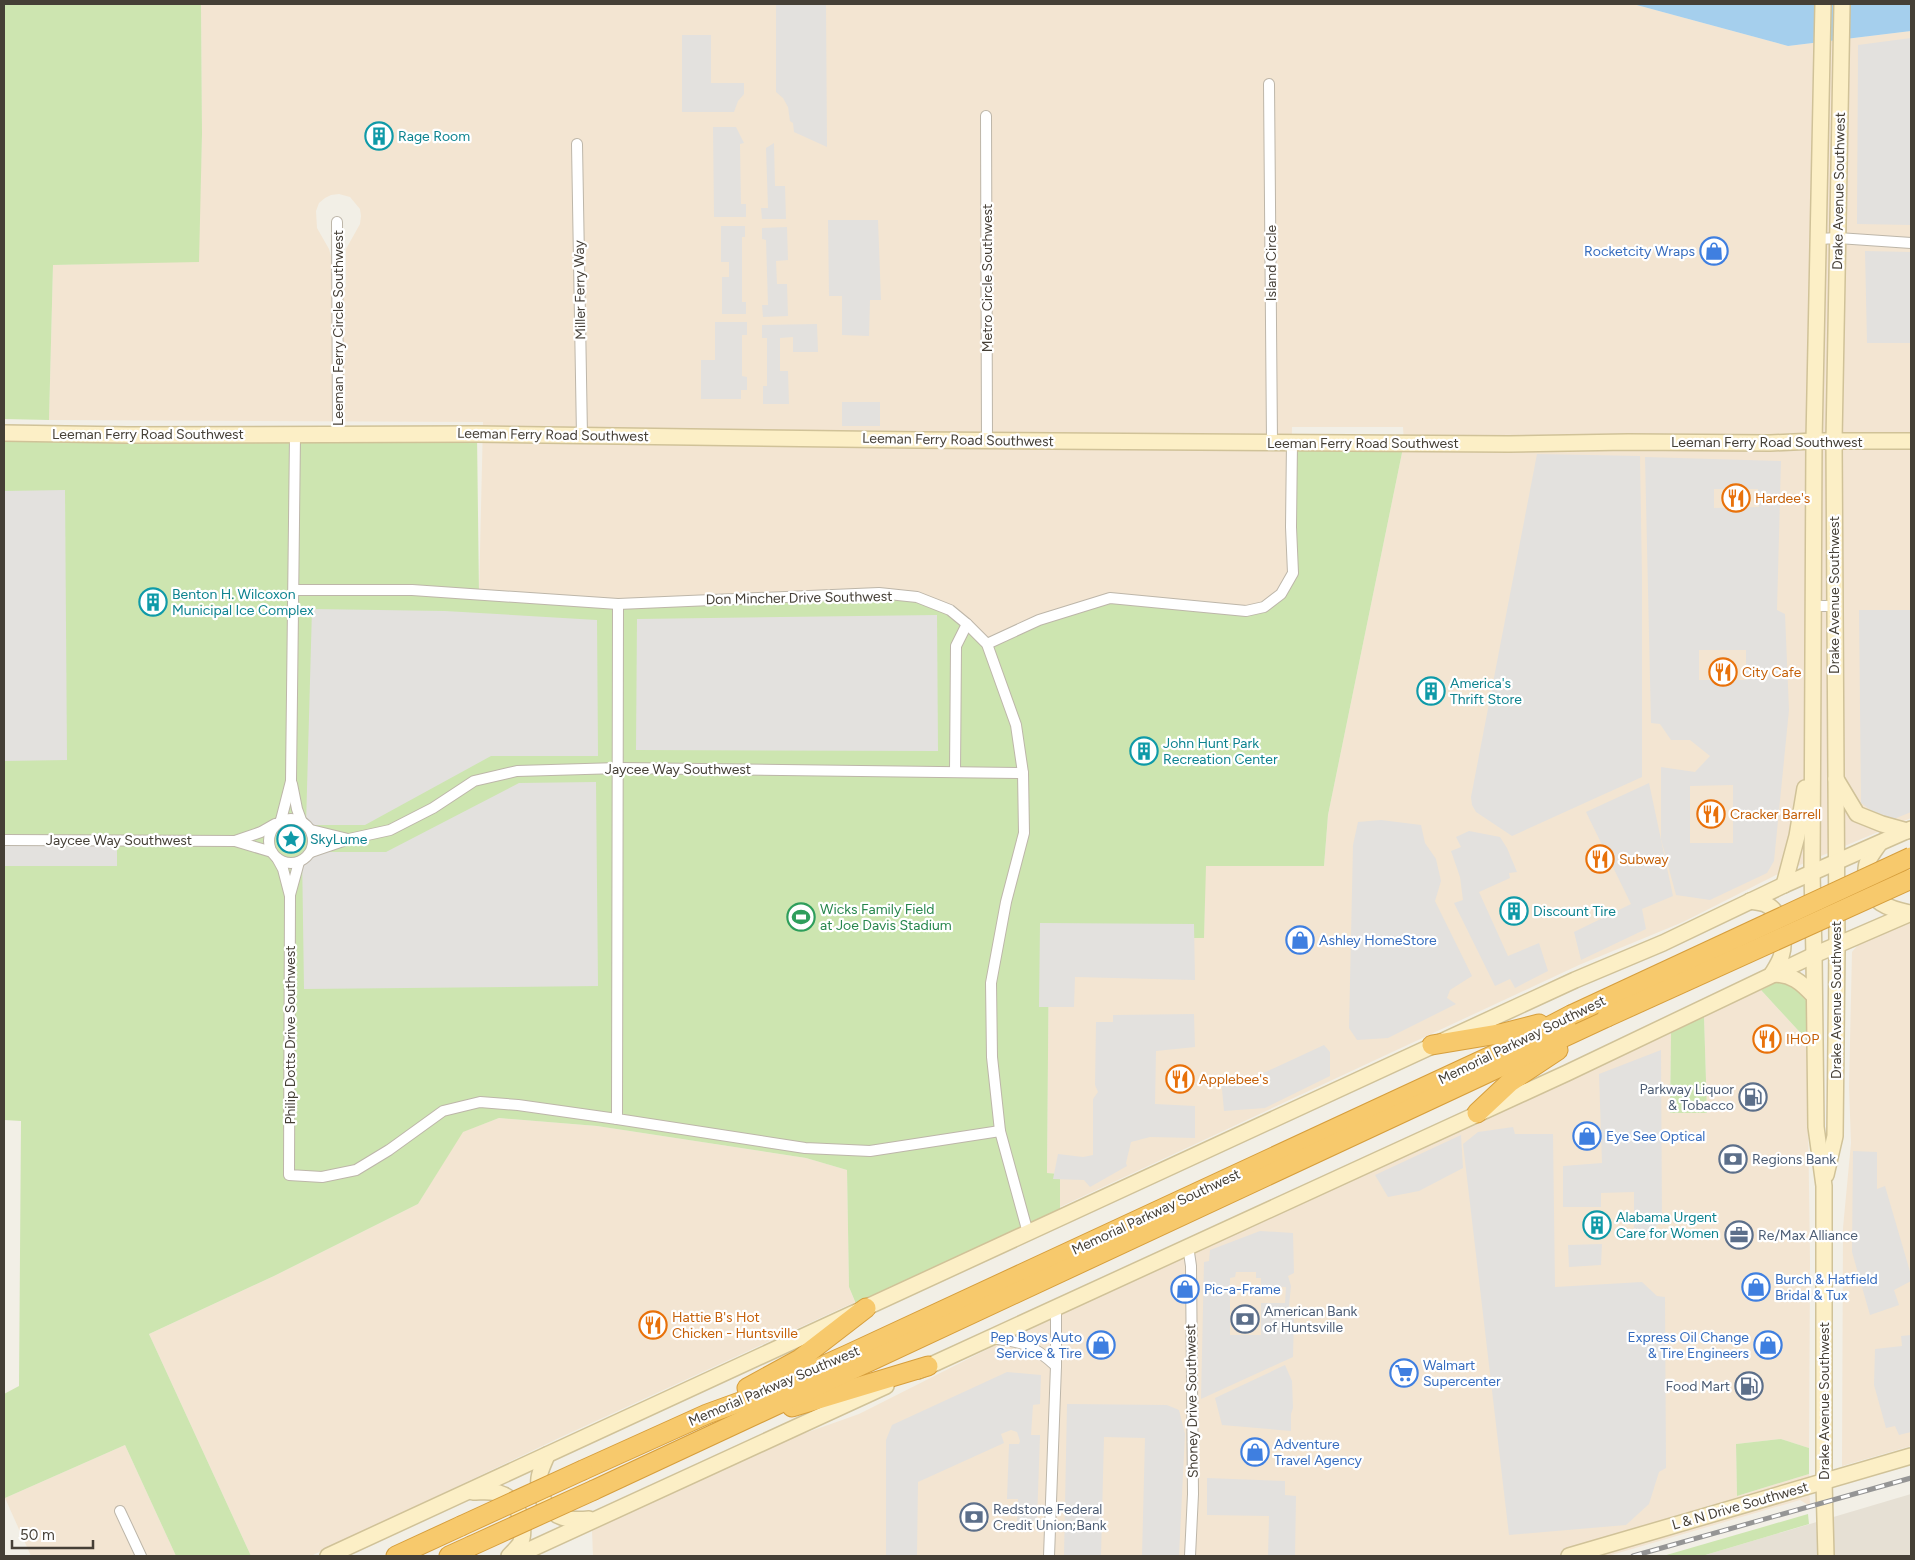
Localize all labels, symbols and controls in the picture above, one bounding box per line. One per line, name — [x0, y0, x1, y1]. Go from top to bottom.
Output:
street label: Drake Avenue Southwest — [1829, 112, 1849, 270]
building icon: Rage Room — [364, 121, 394, 151]
place label: Rage Room — [398, 128, 470, 145]
street label: Metro Circle Southwest — [979, 204, 996, 352]
street label: Island Circle — [1263, 224, 1280, 301]
street label: Leeman Ferry Circle Southwest — [330, 230, 347, 426]
shop icon: Rocketcity Wraps — [1699, 236, 1729, 266]
street label: Miller Ferry Way — [571, 239, 589, 340]
place label: Rocketcity Wraps — [1584, 243, 1695, 260]
street label: Leeman Ferry Road Southwest — [457, 425, 649, 445]
street label: Leeman Ferry Road Southwest — [52, 426, 244, 443]
street label: Leeman Ferry Road Southwest — [862, 430, 1054, 450]
street label: Leeman Ferry Road Southwest — [1671, 434, 1863, 451]
street label: Leeman Ferry Road Southwest — [1267, 435, 1459, 452]
restaurant icon: Hardee's — [1721, 483, 1751, 513]
place label: Hardee's — [1755, 490, 1810, 507]
street label: Drake Avenue Southwest — [1826, 516, 1843, 674]
place label: Benton H. Wilcoxon Municipal Ice Complex — [172, 586, 314, 619]
building icon: Benton H. Wilcoxon Municipal Ice Complex — [138, 587, 168, 617]
street label: Don Mincher Drive Southwest — [705, 588, 893, 608]
restaurant icon: City Cafe — [1708, 657, 1738, 687]
place label: City Cafe — [1742, 664, 1802, 681]
place label: America's Thrift Store — [1450, 675, 1522, 708]
building icon: America's Thrift Store — [1416, 676, 1446, 706]
place label: John Hunt Park Recreation Center — [1163, 735, 1278, 768]
building icon: John Hunt Park Recreation Center — [1129, 736, 1159, 766]
street label: Jaycee Way Southwest — [605, 761, 751, 778]
restaurant icon: Cracker Barrell — [1696, 799, 1726, 829]
place label: Cracker Barrell — [1730, 806, 1821, 823]
place icon: SkyLume — [276, 824, 306, 854]
place label: SkyLume — [310, 831, 368, 848]
street label: Jaycee Way Southwest — [46, 832, 192, 849]
restaurant icon: Subway — [1585, 844, 1615, 874]
place label: Subway — [1619, 851, 1669, 868]
building icon: Discount Tire — [1499, 896, 1529, 926]
place label: Wicks Family Field at Joe Davis Stadium — [820, 901, 952, 934]
sports icon: Wicks Family Field at Joe Davis Stadium — [786, 902, 816, 932]
place label: Discount Tire — [1533, 903, 1616, 920]
street label: Drake Avenue Southwest — [1828, 921, 1845, 1079]
shop icon: Ashley HomeStore — [1285, 925, 1315, 955]
place label: Ashley HomeStore — [1319, 932, 1437, 949]
street label: Philip Dotts Drive Southwest — [282, 945, 299, 1125]
street label: Memorial Parkway Southwest — [1435, 992, 1609, 1088]
restaurant icon: IHOP — [1752, 1024, 1782, 1054]
place label: IHOP — [1786, 1031, 1819, 1048]
restaurant icon: Applebee's — [1165, 1064, 1195, 1094]
place label: Applebee's — [1199, 1071, 1269, 1088]
place label: Parkway Liquor & Tobacco — [1639, 1081, 1734, 1114]
fuel station icon: Parkway Liquor & Tobacco — [1738, 1082, 1768, 1112]
shop icon: Eye See Optical — [1572, 1121, 1602, 1151]
place label: Eye See Optical — [1606, 1128, 1705, 1145]
bank icon: Regions Bank — [1718, 1144, 1748, 1174]
place label: Regions Bank — [1752, 1151, 1836, 1168]
street label: Memorial Parkway Southwest — [1069, 1165, 1243, 1259]
place label: Alabama Urgent Care for Women — [1616, 1209, 1719, 1242]
building icon: Alabama Urgent Care for Women — [1582, 1210, 1612, 1240]
office icon: Re/Max Alliance — [1724, 1220, 1754, 1250]
place label: Re/Max Alliance — [1758, 1227, 1858, 1244]
place label: Burch & Hatfield Bridal & Tux — [1775, 1271, 1878, 1304]
shop icon: Burch & Hatfield Bridal & Tux — [1741, 1272, 1771, 1302]
shop icon: Pic-a-Frame — [1170, 1274, 1200, 1304]
place label: Pic-a-Frame — [1204, 1281, 1281, 1298]
place label: American Bank of Huntsville — [1264, 1303, 1358, 1336]
bank icon: American Bank of Huntsville — [1230, 1304, 1260, 1334]
place label: Hattie B's Hot Chicken - Huntsville — [672, 1309, 798, 1342]
restaurant icon: Hattie B's Hot Chicken - Huntsville — [638, 1310, 668, 1340]
street label: Drake Avenue Southwest — [1816, 1322, 1833, 1480]
street label: Shoney Drive Southwest — [1182, 1324, 1202, 1478]
place label: Pep Boys Auto Service & Tire — [990, 1329, 1082, 1362]
place label: Express Oil Change & Tire Engineers — [1628, 1329, 1749, 1362]
shop icon: Pep Boys Auto Service & Tire — [1086, 1330, 1116, 1360]
shop icon: Express Oil Change & Tire Engineers — [1753, 1330, 1783, 1360]
street label: Memorial Parkway Southwest — [686, 1342, 862, 1430]
place label: Walmart Supercenter — [1423, 1357, 1501, 1390]
supermarket icon: Walmart Supercenter — [1389, 1358, 1419, 1388]
fuel station icon: Food Mart — [1734, 1371, 1764, 1401]
place label: Food Mart — [1666, 1378, 1730, 1395]
place label: Adventure Travel Agency — [1274, 1436, 1363, 1469]
shop icon: Adventure Travel Agency — [1240, 1437, 1270, 1467]
street label: L & N Drive Southwest — [1670, 1478, 1810, 1534]
place label: Redstone Federal Credit Union;Bank — [993, 1501, 1107, 1534]
bank icon: Redstone Federal Credit Union;Bank — [959, 1502, 989, 1532]
scale bar — [12, 1518, 94, 1550]
text: 50 m — [20, 1526, 55, 1544]

